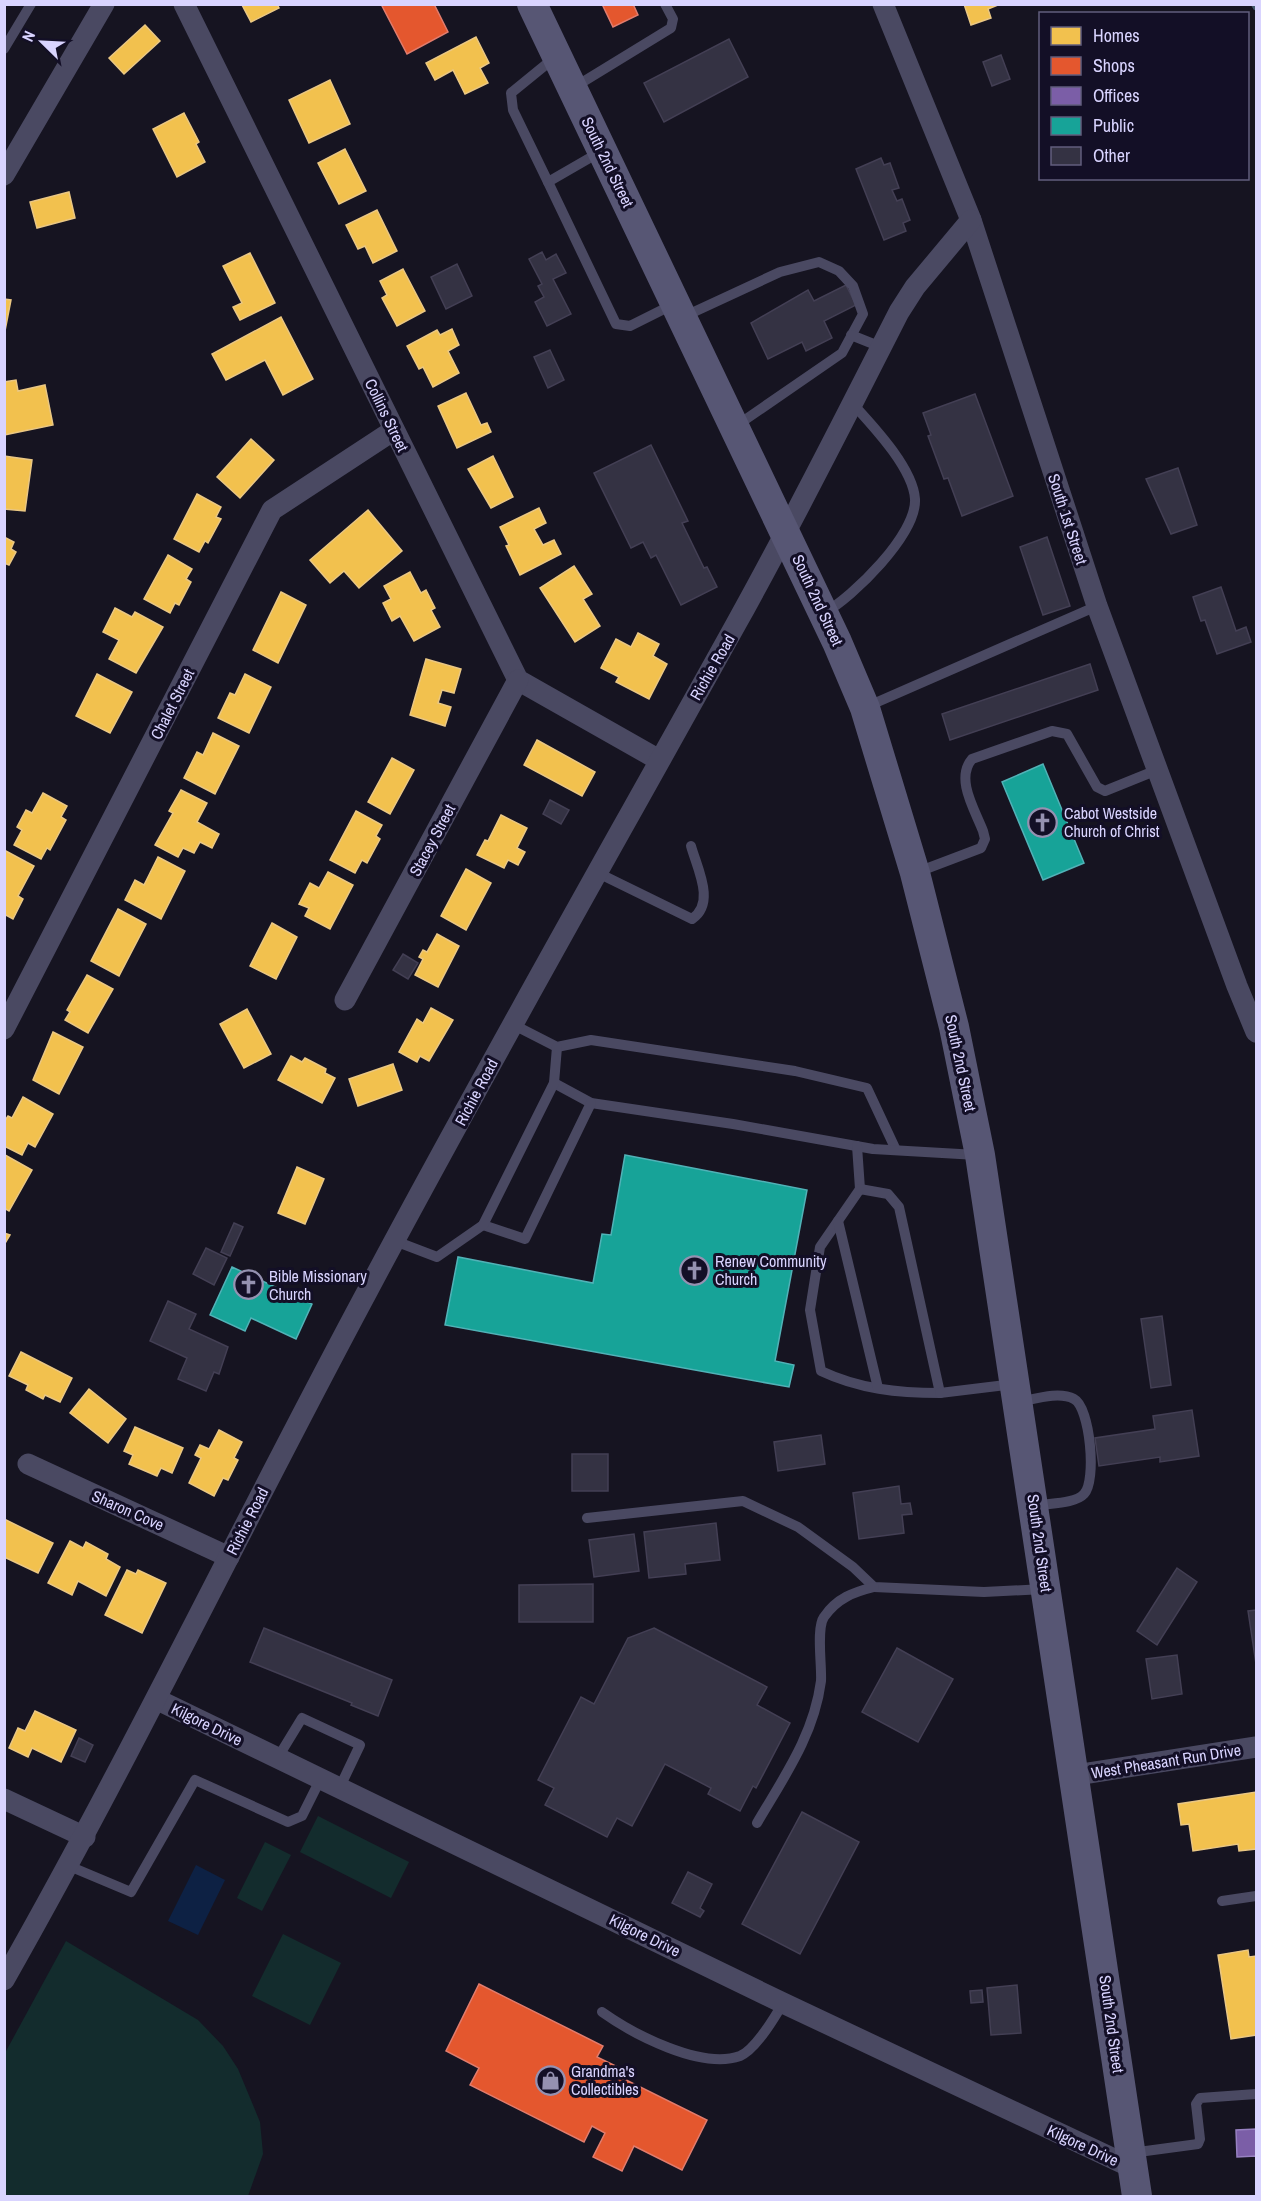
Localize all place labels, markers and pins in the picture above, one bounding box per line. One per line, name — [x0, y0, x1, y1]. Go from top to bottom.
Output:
place label: Cabot Westside Church of Christ — [1064, 802, 1160, 842]
church icon: Cabot Westside Church of Christ — [1027, 806, 1059, 838]
place label: Renew Community Church — [715, 1250, 827, 1290]
church icon: Renew Community Church — [678, 1254, 710, 1286]
place label: Bible Missionary Church — [269, 1265, 367, 1305]
church icon: Bible Missionary Church — [232, 1269, 264, 1301]
place label: Grandma's Collectibles — [571, 2060, 639, 2100]
shop icon: Grandma's Collectibles — [534, 2064, 566, 2096]

